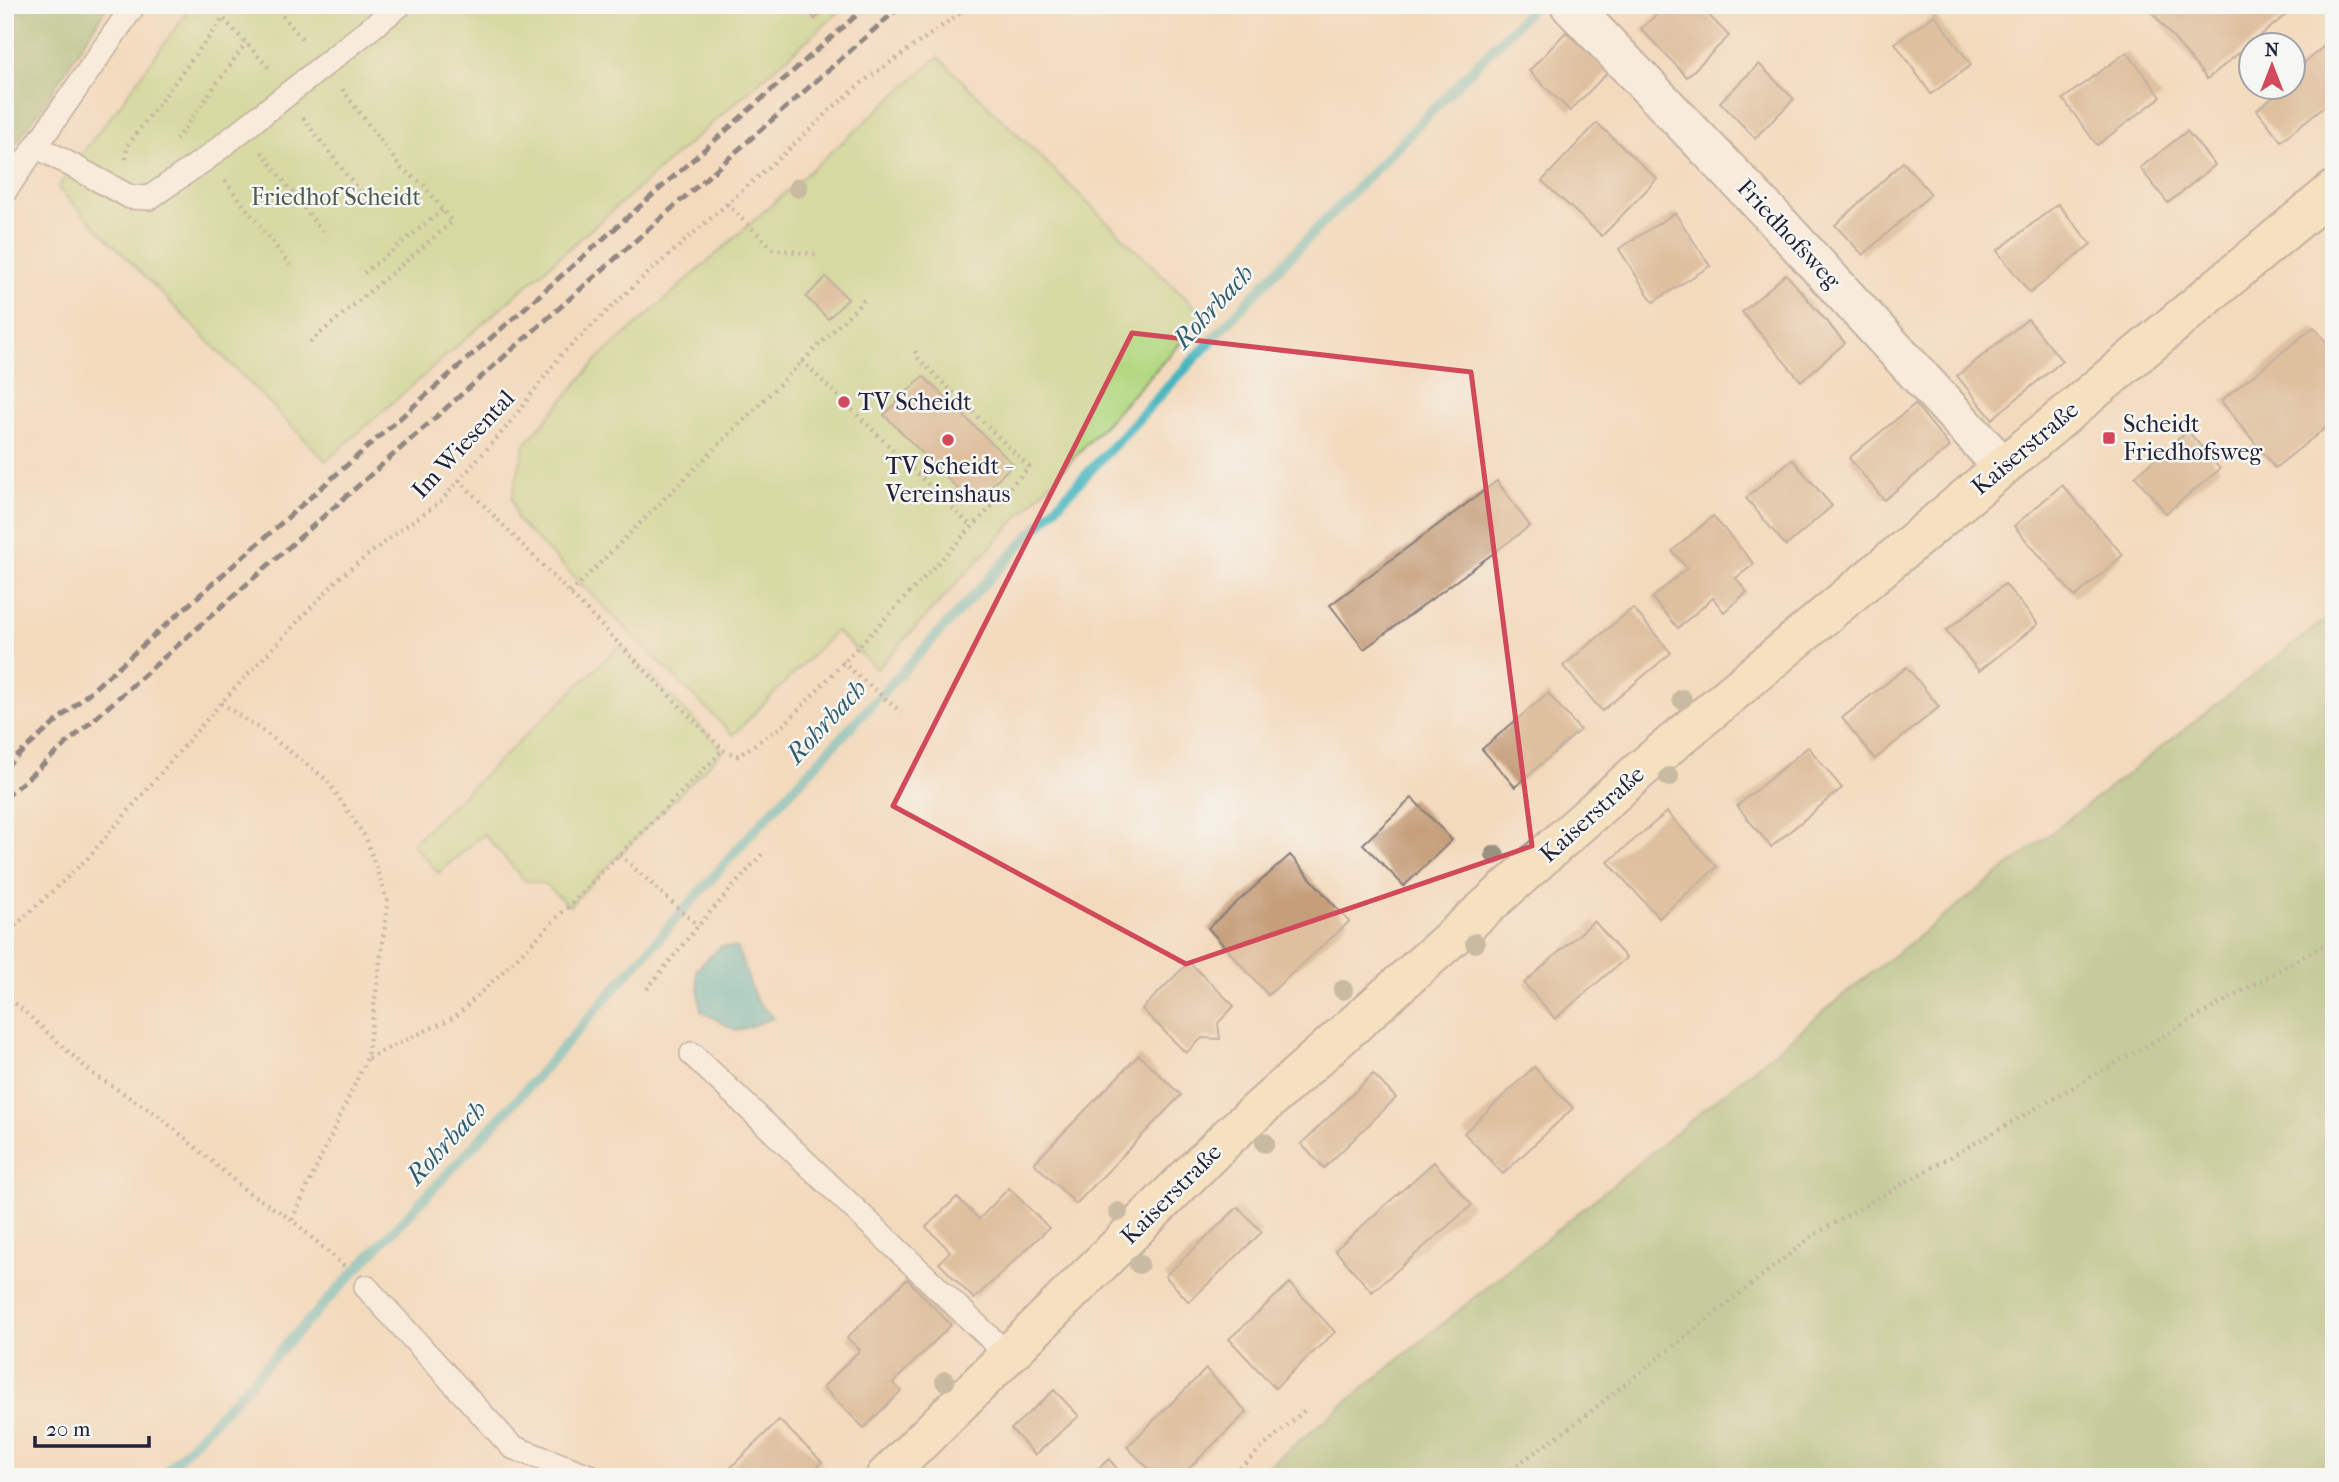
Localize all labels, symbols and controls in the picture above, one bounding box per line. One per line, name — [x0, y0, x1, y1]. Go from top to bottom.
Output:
north arrow — [2238, 32, 2308, 102]
text: N — [2265, 39, 2280, 61]
street label: Friedhofsweg — [1731, 174, 1847, 295]
park label: Friedhof Scheidt — [251, 183, 421, 211]
water label: Rohrbach — [1165, 258, 1260, 356]
street label: Im Wiesental — [406, 384, 520, 504]
place label: TV Scheidt — [858, 388, 972, 416]
marker: TV Scheidt — [836, 394, 852, 410]
street label: Kaiserstraße — [1966, 395, 2084, 501]
place label: Scheidt Friedhofsweg — [2123, 410, 2263, 466]
marker: Scheidt Friedhofsweg — [2101, 430, 2117, 446]
marker: TV Scheidt - Vereinshaus — [940, 432, 956, 448]
place label: TV Scheidt - Vereinshaus — [885, 452, 1013, 508]
water label: Rohrbach — [778, 673, 873, 771]
street label: Kaiserstraße — [1534, 760, 1650, 868]
water label: Rohrbach — [398, 1094, 493, 1192]
street label: Kaiserstraße — [1115, 1138, 1227, 1250]
scale bar — [35, 1405, 149, 1449]
text: 20 m — [46, 1417, 91, 1441]

